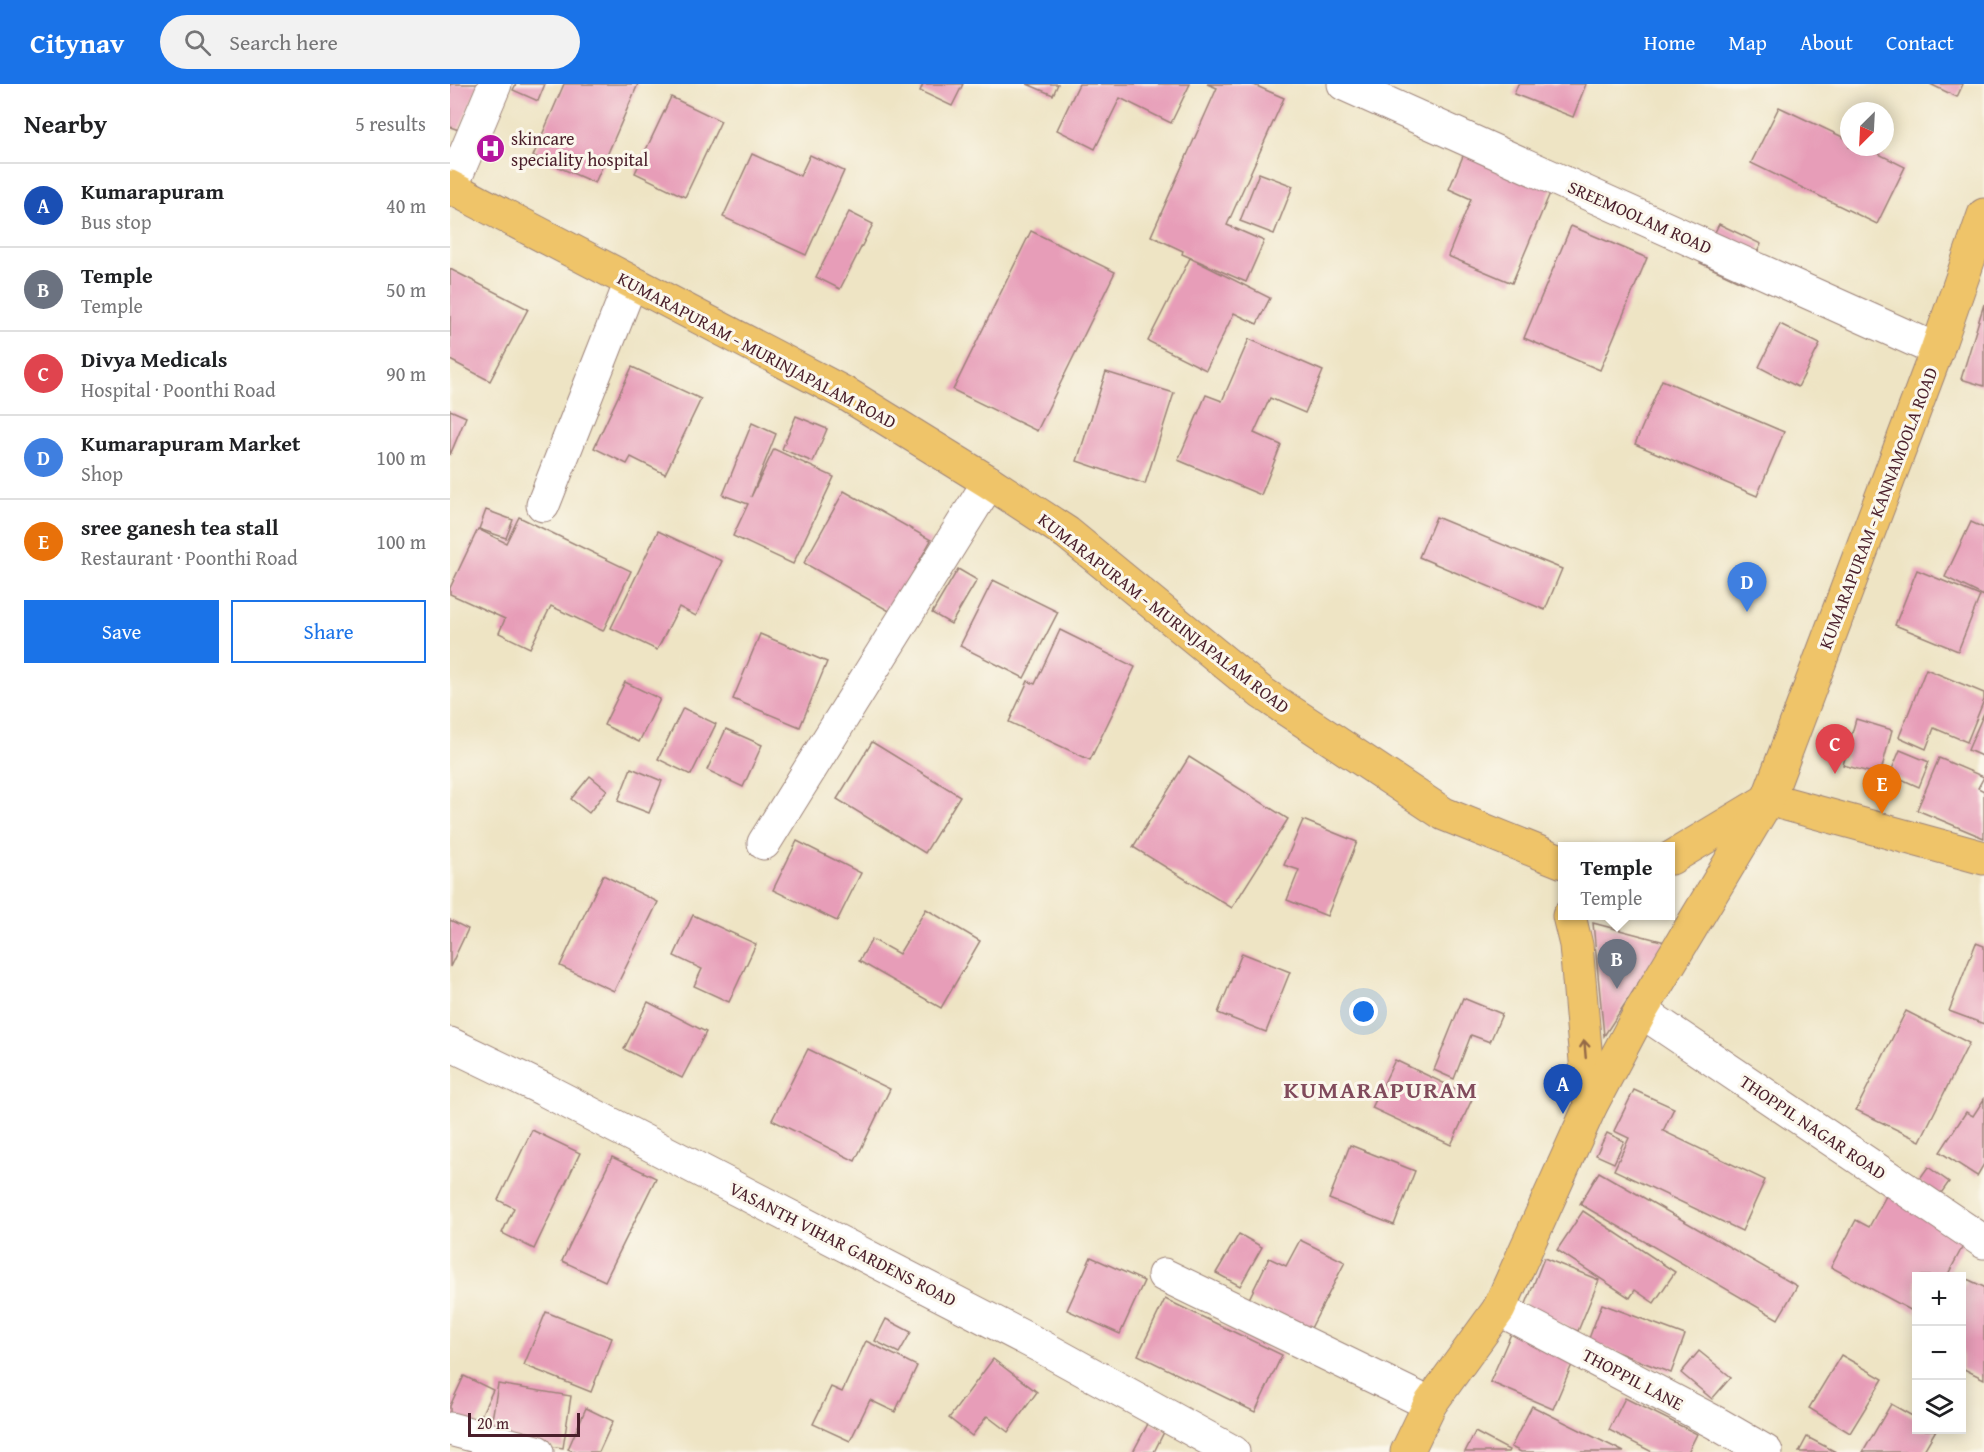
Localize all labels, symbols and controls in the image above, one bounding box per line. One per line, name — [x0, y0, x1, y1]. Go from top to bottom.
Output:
search box — [160, 15, 580, 69]
text: Citynav — [30, 22, 124, 63]
icon: search — [181, 26, 214, 59]
text: Search here — [229, 26, 338, 58]
text: Home — [1644, 27, 1695, 58]
text: Map — [1728, 27, 1767, 58]
text: About — [1800, 27, 1853, 58]
text: Contact — [1886, 27, 1954, 58]
north arrow — [1840, 102, 1894, 156]
text: Nearby — [24, 104, 107, 143]
text: 5 results — [355, 109, 426, 138]
place label: skincare speciality hospital — [511, 125, 648, 173]
hospital icon: skincare speciality hospital — [474, 132, 506, 164]
street label: SREEMOOLAM ROAD — [1564, 173, 1716, 261]
text: Kumarapuram — [81, 175, 224, 207]
text: A — [37, 191, 50, 220]
text: 40 m — [386, 191, 426, 220]
text: Bus stop — [81, 207, 152, 236]
text: Temple — [81, 259, 153, 291]
street label: KUMARAPURAM - MURINJAPALAM ROAD — [613, 265, 901, 435]
text: B — [37, 275, 50, 304]
text: 50 m — [386, 275, 426, 304]
text: Temple — [81, 291, 143, 320]
text: Divya Medicals — [81, 343, 227, 375]
text: C — [38, 359, 49, 388]
text: 90 m — [386, 359, 426, 388]
street label: KUMARAPURAM - KANNAMOOLA ROAD — [1812, 363, 1944, 653]
text: Hospital · Poonthi Road — [81, 375, 276, 404]
text: Kumarapuram Market — [81, 427, 300, 459]
text: D — [37, 443, 50, 472]
text: 100 m — [376, 443, 426, 472]
text: Shop — [81, 459, 123, 488]
street label: KUMARAPURAM - MURINJAPALAM ROAD — [1033, 506, 1296, 720]
text: sree ganesh tea stall — [81, 511, 279, 543]
text: E — [38, 527, 49, 556]
text: 100 m — [376, 527, 426, 556]
text: Restaurant · Poonthi Road — [81, 543, 298, 572]
pin: D — [1728, 562, 1766, 612]
button: Save — [24, 600, 219, 663]
button: Share — [231, 600, 426, 663]
pin: C — [1816, 724, 1854, 774]
pin: E — [1862, 764, 1902, 814]
popup — [1558, 842, 1675, 920]
text: Temple — [1581, 851, 1652, 883]
text: Temple — [1581, 883, 1642, 912]
pin: B — [1598, 940, 1636, 989]
your location — [1349, 997, 1378, 1026]
one-way arrow — [1579, 1040, 1590, 1060]
pin: A — [1544, 1064, 1582, 1114]
street label: THOPPIL NAGAR ROAD — [1734, 1068, 1892, 1186]
district label: KUMARAPURAM — [1284, 1072, 1478, 1107]
street label: VASANTH VIHAR GARDENS ROAD — [725, 1175, 961, 1313]
map controls — [1912, 1272, 1966, 1434]
button: + — [1912, 1272, 1966, 1326]
button: − — [1912, 1326, 1966, 1380]
street label: THOPPIL LANE — [1578, 1341, 1688, 1417]
button: layers — [1912, 1380, 1966, 1434]
scale bar — [468, 1410, 580, 1438]
text: 20 m — [477, 1411, 509, 1435]

